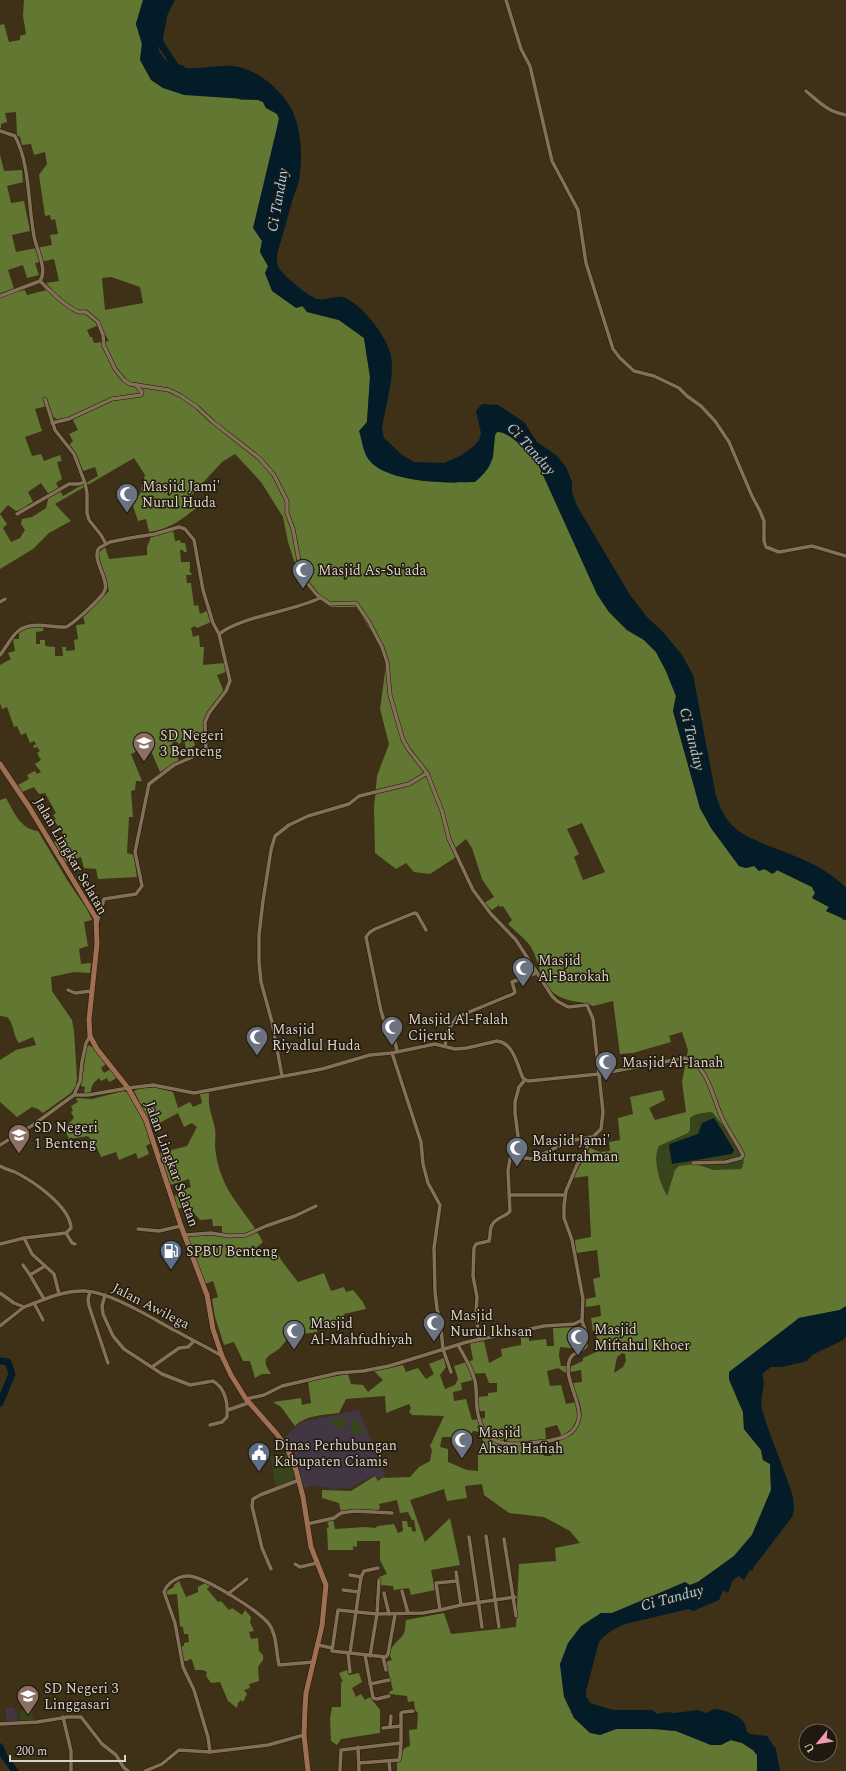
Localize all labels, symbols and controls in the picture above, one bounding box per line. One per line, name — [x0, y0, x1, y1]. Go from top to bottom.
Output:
water label: Ci Tanduy — [261, 166, 295, 234]
water label: Ci Tanduy — [501, 417, 561, 481]
place label: Masjid Jami' Nurul Huda — [142, 476, 220, 513]
mosque icon: Masjid Jami' Nurul Huda — [114, 481, 140, 514]
mosque icon: Masjid As-Su'ada — [290, 557, 316, 590]
place label: Masjid As-Su'ada — [318, 560, 427, 581]
water label: Ci Tanduy — [673, 705, 711, 773]
place label: SD Negeri 3 Benteng — [160, 725, 224, 762]
school or university icon: SD Negeri 3 Benteng — [131, 730, 157, 763]
street label: Jalan Lingkar Selatan — [29, 794, 113, 918]
place label: Masjid Al-Barokah — [538, 950, 609, 987]
mosque icon: Masjid Al-Barokah — [510, 955, 536, 988]
place label: Masjid Al-Falah Cijeruk — [408, 1009, 508, 1046]
mosque icon: Masjid Al-Falah Cijeruk — [379, 1014, 405, 1047]
place label: Masjid Riyadlul Huda — [272, 1019, 361, 1056]
mosque icon: Masjid Riyadlul Huda — [244, 1024, 270, 1057]
mosque icon: Masjid Al-Ianah — [593, 1049, 619, 1082]
place label: Masjid Al-Ianah — [622, 1052, 723, 1073]
street label: Jalan Lingkar Selatan — [140, 1098, 204, 1230]
place label: SD Negeri 1 Benteng — [34, 1117, 98, 1154]
school or university icon: SD Negeri 1 Benteng — [6, 1122, 32, 1155]
place label: Masjid Jami' Baiturrahman — [532, 1130, 618, 1167]
mosque icon: Masjid Jami' Baiturrahman — [504, 1135, 530, 1168]
fuel station icon: SPBU Benteng — [158, 1238, 184, 1271]
place label: SPBU Benteng — [186, 1241, 278, 1262]
street label: Jalan Awilega — [109, 1277, 194, 1335]
place label: Masjid Nurul Ikhsan — [450, 1305, 532, 1342]
mosque icon: Masjid Nurul Ikhsan — [421, 1310, 447, 1343]
place label: Masjid Al-Mahfudhiyah — [310, 1313, 413, 1350]
mosque icon: Masjid Al-Mahfudhiyah — [281, 1318, 307, 1351]
place label: Masjid Miftahul Khoer — [594, 1319, 690, 1356]
mosque icon: Masjid Miftahul Khoer — [565, 1324, 591, 1357]
place label: Masjid Ahsan Hafiah — [478, 1422, 563, 1459]
mosque icon: Masjid Ahsan Hafiah — [449, 1427, 475, 1460]
place label: Dinas Perhubungan Kabupaten Ciamis — [274, 1435, 397, 1472]
public building icon: Dinas Perhubungan Kabupaten Ciamis — [246, 1440, 272, 1473]
water label: Ci Tanduy — [638, 1579, 706, 1617]
place label: SD Negeri 3 Linggasari — [44, 1678, 118, 1715]
school or university icon: SD Negeri 3 Linggasari — [15, 1683, 41, 1716]
north arrow — [798, 1723, 838, 1763]
scale bar — [10, 1737, 125, 1763]
text: U — [800, 1740, 819, 1756]
text: 200 m — [16, 1742, 47, 1761]

